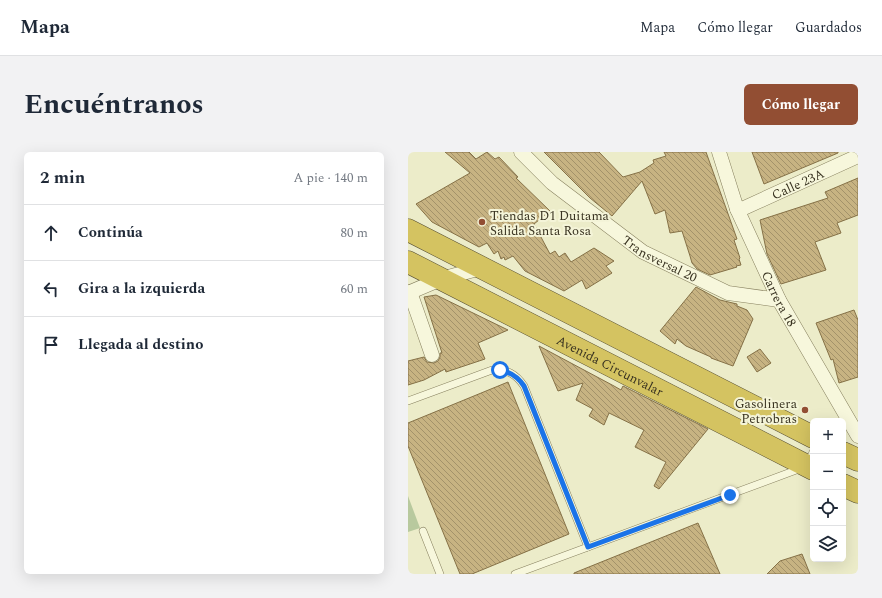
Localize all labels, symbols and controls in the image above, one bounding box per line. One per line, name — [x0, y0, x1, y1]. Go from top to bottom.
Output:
text: Mapa — [20, 13, 70, 42]
text: Mapa — [640, 17, 675, 38]
text: Cómo llegar — [697, 17, 773, 38]
text: Guardados — [795, 17, 862, 38]
text: Encuéntranos — [24, 83, 204, 126]
button: Cómo llegar — [744, 84, 858, 125]
street label: Calle 23A — [769, 164, 828, 205]
text: 2 min — [40, 165, 85, 191]
text: A pie · 140 m — [294, 168, 368, 188]
place label: Tiendas D1 Duitama Salida Santa Rosa — [490, 206, 610, 241]
marker: Tiendas D1 Duitama Salida Santa Rosa — [477, 217, 487, 227]
text: Continúa — [78, 221, 143, 244]
icon: ahead — [40, 222, 62, 244]
text: 80 m — [341, 223, 368, 243]
street label: Transversal 20 — [618, 231, 701, 288]
street label: Carrera 18 — [756, 268, 801, 331]
text: Gira a la izquierda — [78, 277, 205, 300]
icon: left — [40, 278, 62, 300]
text: 60 m — [341, 279, 368, 299]
street label: Avenida Circunvalar — [553, 330, 667, 402]
text: Llegada al destino — [78, 333, 203, 356]
icon: arrive — [40, 334, 62, 356]
route start — [491, 361, 509, 379]
place label: Gasolinera Petrobras — [735, 394, 798, 429]
marker: Gasolinera Petrobras — [800, 405, 810, 415]
map controls — [810, 418, 846, 562]
button: + — [810, 418, 846, 454]
button: − — [810, 454, 846, 490]
route end — [721, 486, 739, 504]
button: locate — [810, 490, 846, 526]
button: layers — [810, 526, 846, 562]

